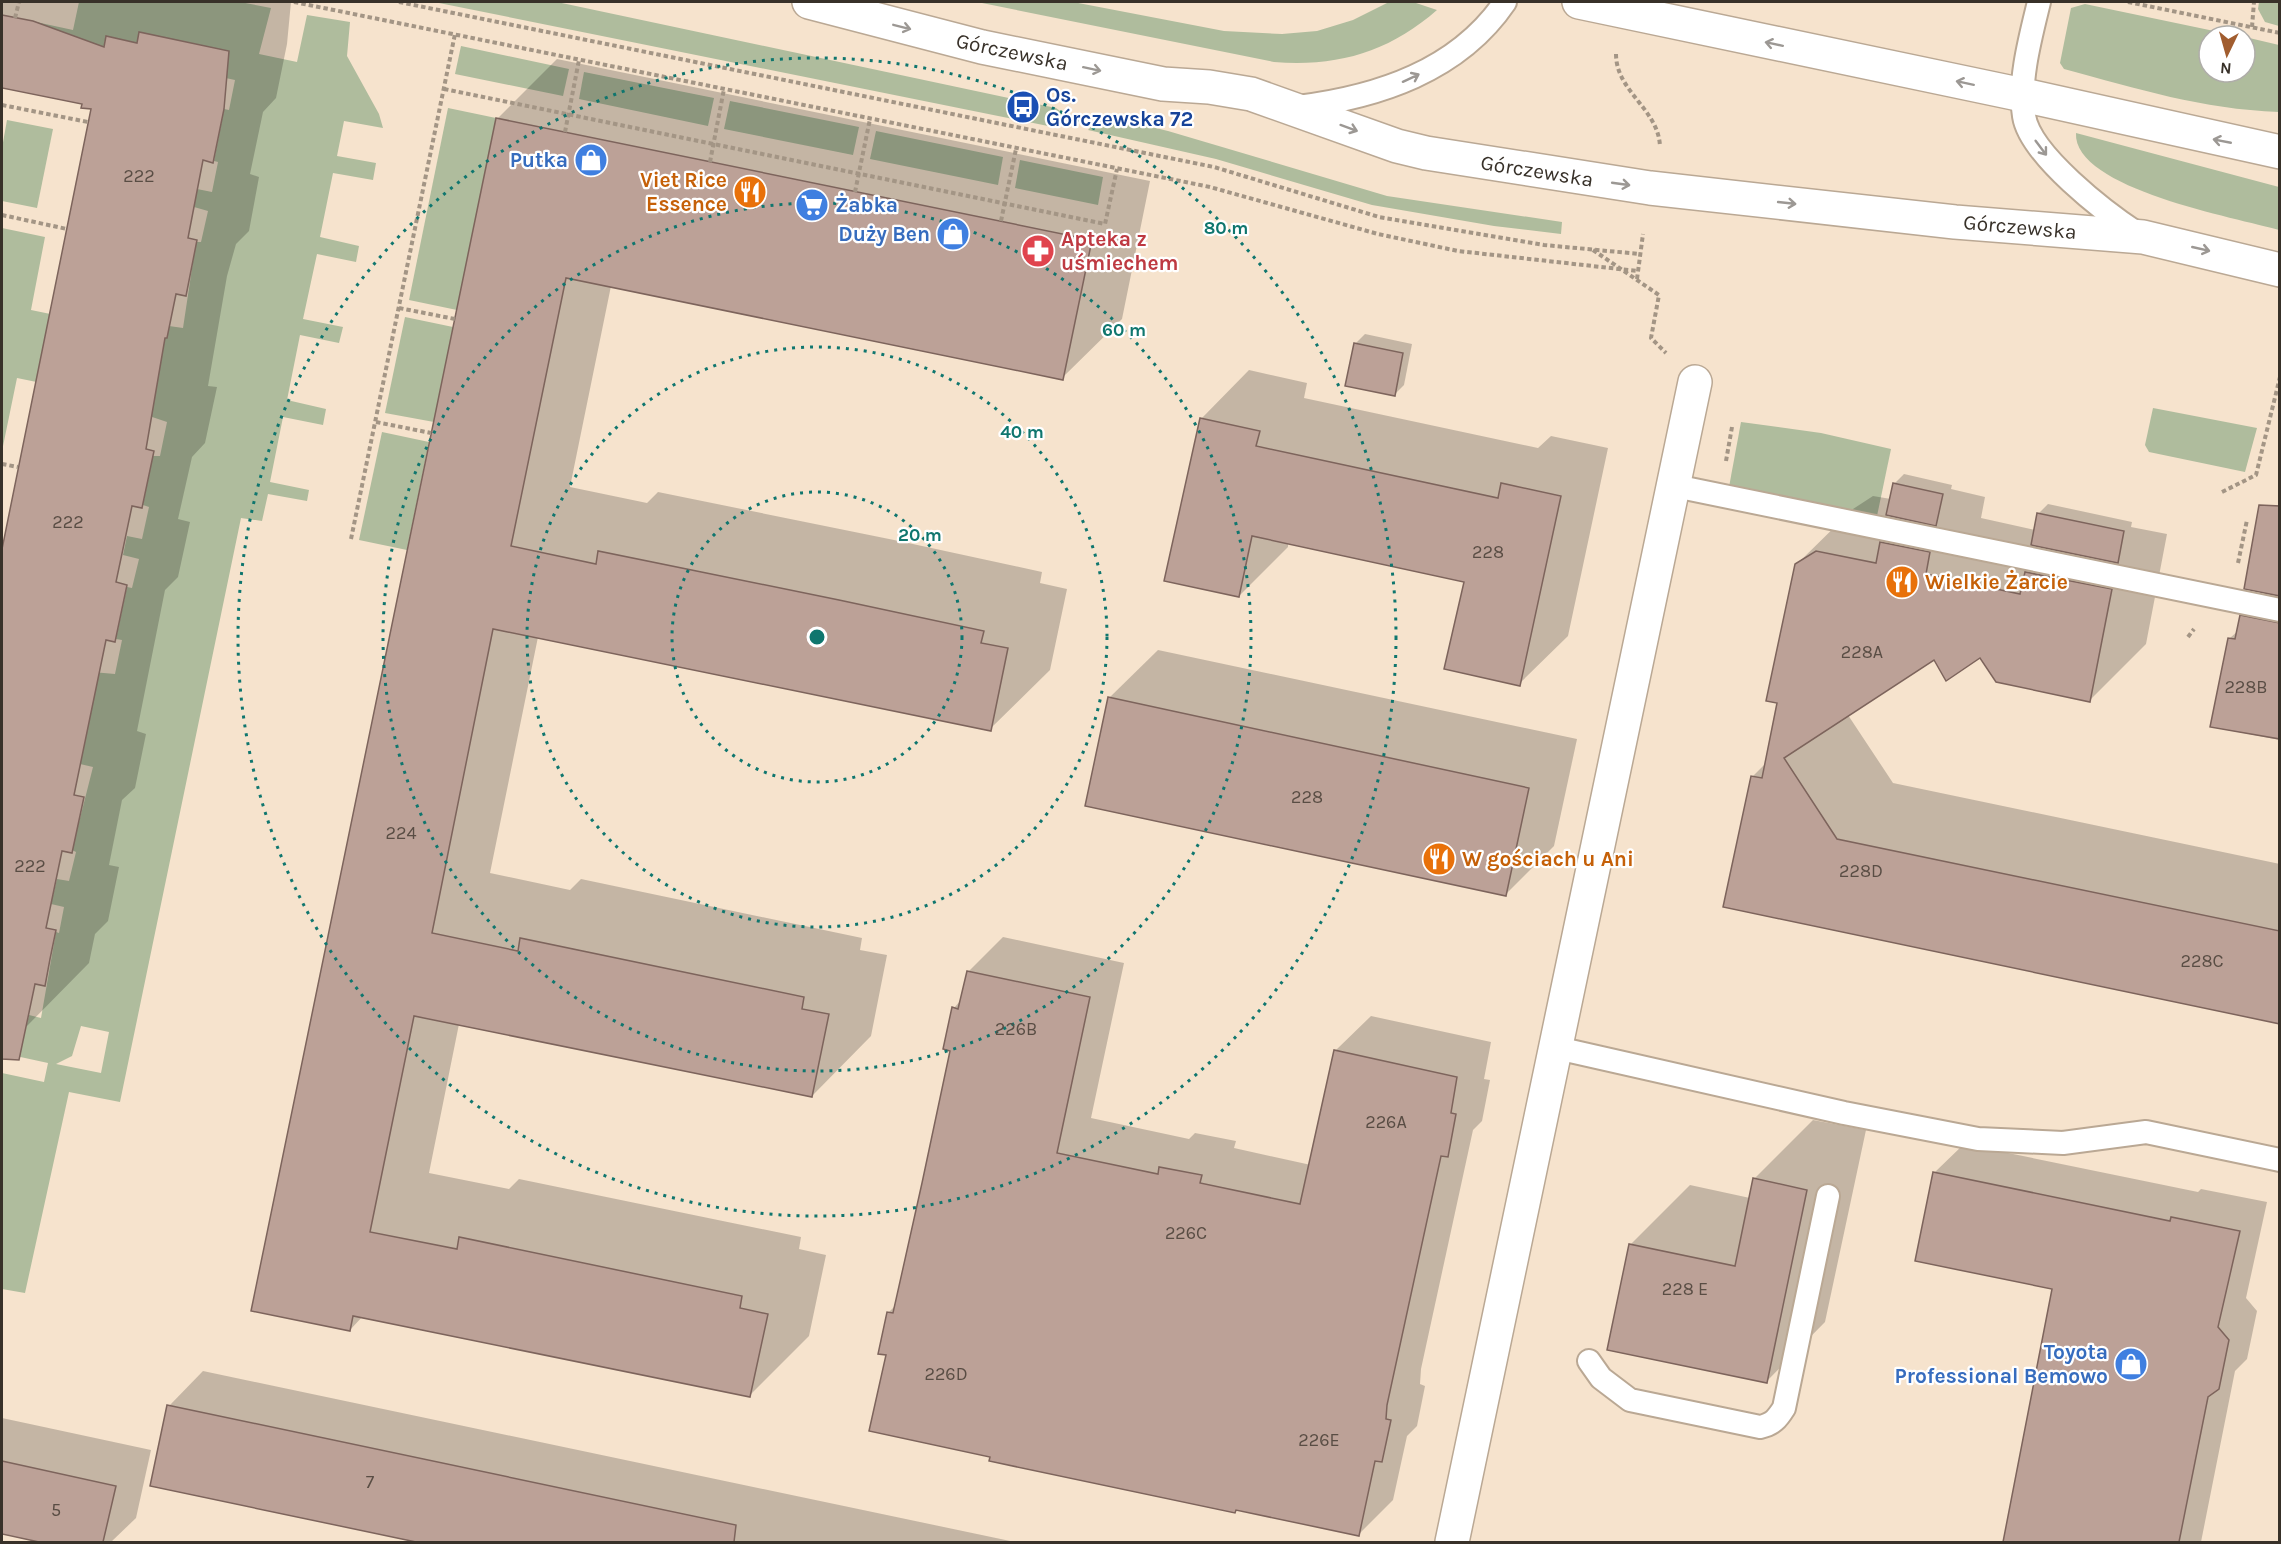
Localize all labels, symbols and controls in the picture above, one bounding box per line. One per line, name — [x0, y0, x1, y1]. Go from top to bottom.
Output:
one-way arrow — [892, 21, 911, 33]
north arrow — [2197, 24, 2257, 84]
street label: Górczewska — [954, 28, 1070, 76]
one-way arrow — [1765, 38, 1785, 49]
text: N — [2219, 58, 2232, 78]
one-way arrow — [1082, 64, 1101, 75]
one-way arrow — [1401, 72, 1419, 83]
one-way arrow — [1956, 77, 1976, 88]
place label: Os. Górczewska 72 — [1046, 83, 1193, 131]
bus stop icon: Os. Górczewska 72 — [1005, 89, 1041, 125]
one-way arrow — [1339, 123, 1357, 134]
one-way arrow — [2213, 135, 2232, 146]
one-way arrow — [2035, 140, 2048, 156]
shop icon: Putka — [573, 142, 609, 178]
place label: Putka — [510, 148, 568, 172]
street label: Górczewska — [1479, 150, 1595, 192]
house number: 222 — [123, 165, 155, 187]
place label: Viet Rice Essence — [640, 168, 727, 216]
restaurant icon: Viet Rice Essence — [732, 174, 768, 210]
one-way arrow — [1611, 178, 1631, 189]
supermarket icon: Żabka — [794, 187, 830, 223]
place label: Żabka — [835, 192, 898, 217]
one-way arrow — [1777, 197, 1797, 208]
street label: Górczewska — [1962, 210, 2078, 244]
shop icon: Duży Ben — [935, 216, 971, 252]
text: 80 m — [1204, 217, 1248, 239]
place label: Duży Ben — [838, 222, 930, 246]
place label: Apteka z uśmiechem — [1061, 227, 1178, 275]
pharmacy icon: Apteka z uśmiechem — [1020, 233, 1056, 269]
one-way arrow — [2190, 244, 2210, 255]
text: 60 m — [1102, 319, 1146, 341]
text: 40 m — [1000, 421, 1044, 443]
house number: 222 — [52, 511, 84, 533]
text: 20 m — [898, 524, 942, 546]
house number: 228 — [1472, 541, 1504, 563]
restaurant icon: Wielkie Żarcie — [1884, 564, 1920, 600]
place label: Wielkie Żarcie — [1925, 569, 2068, 594]
centre of rings — [807, 627, 827, 647]
house number: 228A — [1841, 641, 1883, 663]
house number: 228B — [2224, 676, 2268, 698]
house number: 228 — [1291, 786, 1323, 808]
house number: 224 — [386, 822, 416, 844]
restaurant icon: W gościach u Ani — [1421, 841, 1457, 877]
place label: W gościach u Ani — [1462, 847, 1634, 871]
house number: 222 — [14, 855, 46, 877]
house number: 228D — [1839, 860, 1883, 882]
house number: 228C — [2181, 950, 2223, 972]
house number: 226B — [995, 1018, 1037, 1040]
house number: 226A — [1365, 1111, 1407, 1133]
house number: 226C — [1165, 1222, 1207, 1244]
house number: 228 E — [1662, 1278, 1708, 1300]
place label: Toyota Professional Bemowo — [1894, 1340, 2108, 1388]
shop icon: Toyota Professional Bemowo — [2113, 1346, 2149, 1382]
house number: 226D — [924, 1363, 968, 1385]
house number: 226E — [1298, 1429, 1340, 1451]
house number: 7 — [366, 1471, 375, 1493]
house number: 5 — [51, 1499, 61, 1521]

